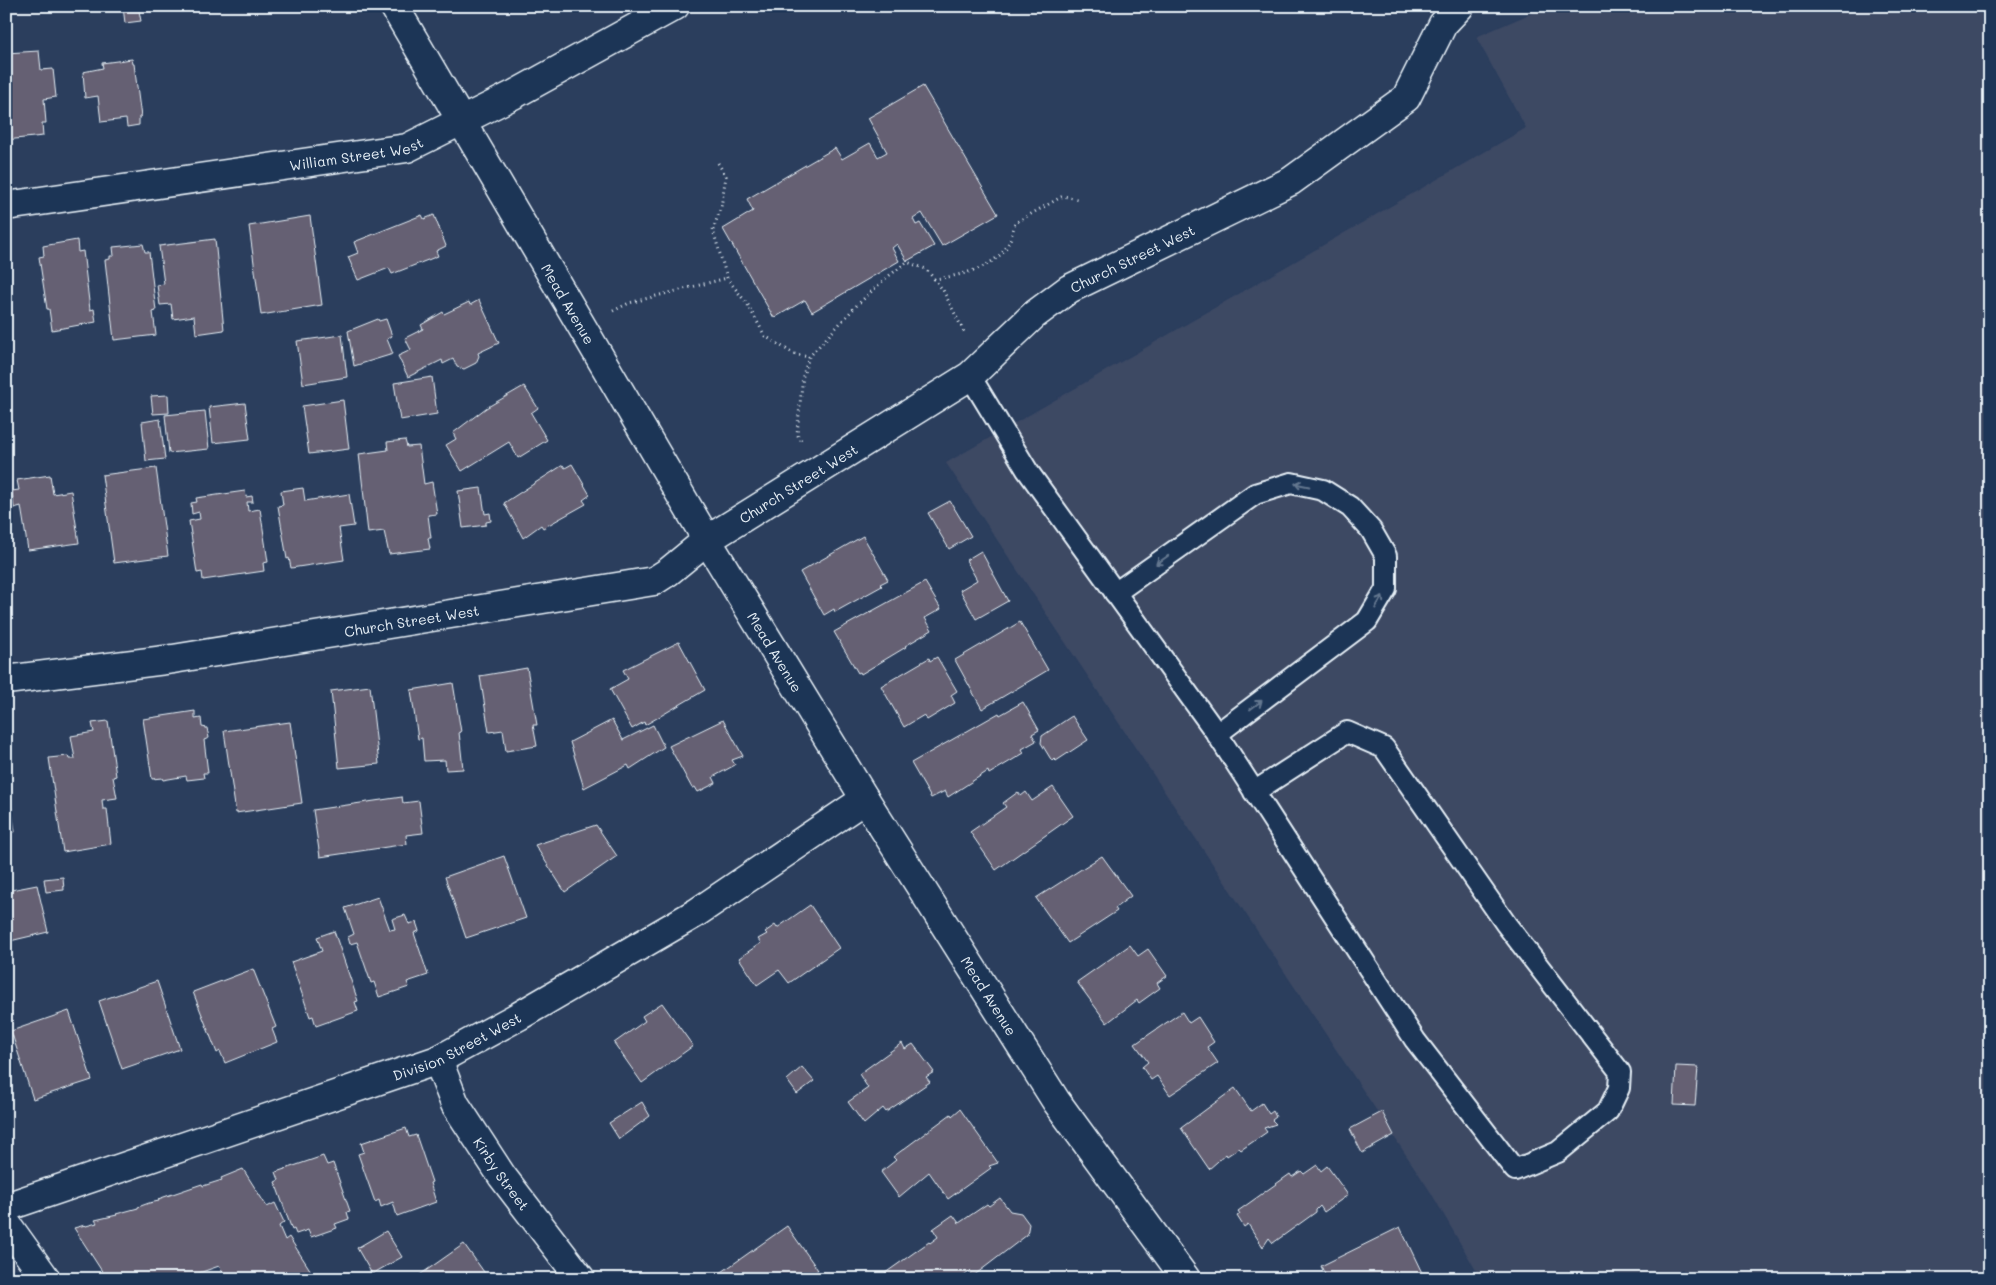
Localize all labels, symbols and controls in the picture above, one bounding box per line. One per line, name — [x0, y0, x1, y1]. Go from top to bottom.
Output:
street label: William Street West — [288, 132, 426, 174]
street label: Church Street West — [1067, 220, 1198, 297]
street label: Mead Avenue — [537, 260, 600, 347]
street label: Church Street West — [735, 439, 861, 527]
one-way arrow — [1294, 480, 1310, 489]
one-way arrow — [1156, 554, 1169, 565]
one-way arrow — [1374, 595, 1384, 609]
street label: Church Street West — [343, 600, 480, 641]
street label: Mead Avenue — [744, 608, 807, 695]
one-way arrow — [1249, 700, 1263, 710]
street label: Mead Avenue — [957, 952, 1022, 1039]
street label: Division Street West — [390, 1007, 524, 1084]
street label: Kirby Street — [470, 1133, 534, 1214]

